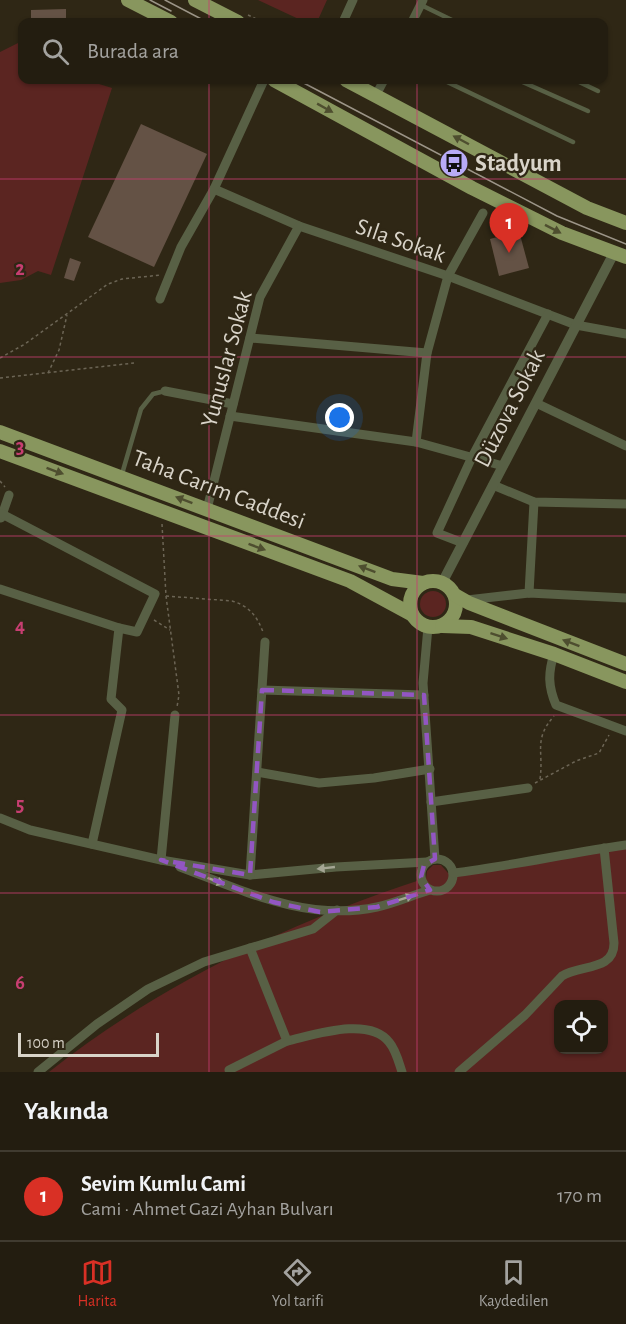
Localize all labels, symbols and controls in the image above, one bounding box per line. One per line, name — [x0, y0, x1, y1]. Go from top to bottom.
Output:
search box — [18, 18, 608, 84]
icon: search — [39, 35, 72, 68]
text: Burada ara — [87, 40, 179, 62]
one-way arrow — [317, 103, 334, 113]
one-way arrow — [453, 136, 470, 145]
bus stop icon: Stadyum — [438, 147, 470, 179]
place label: Stadyum — [475, 152, 562, 176]
pin: 1 — [490, 204, 528, 253]
street label: Sıla Sokak — [353, 214, 449, 267]
one-way arrow — [544, 223, 562, 233]
text: 2 — [15, 259, 25, 279]
street label: Yunuslar Sokak — [197, 288, 257, 430]
street label: Düzova Sokak — [470, 346, 550, 471]
your location — [325, 403, 354, 432]
text: 3 — [16, 437, 24, 457]
street label: Taha Carım Caddesi — [129, 446, 308, 534]
one-way arrow — [46, 467, 64, 476]
one-way arrow — [175, 495, 193, 505]
one-way arrow — [248, 542, 266, 552]
one-way arrow — [357, 564, 375, 574]
text: 4 — [15, 616, 25, 636]
one-way arrow — [490, 632, 508, 641]
one-way arrow — [562, 638, 580, 648]
text: 5 — [16, 795, 24, 815]
one-way arrow — [317, 863, 336, 873]
one-way arrow — [207, 877, 225, 886]
one-way arrow — [396, 893, 414, 902]
text: 6 — [15, 973, 25, 993]
map controls — [554, 1000, 608, 1054]
button: locate — [554, 1000, 608, 1054]
scale bar — [18, 1030, 159, 1058]
text: 100 m — [27, 1035, 65, 1051]
text: Yakında — [24, 1098, 109, 1124]
text: Sevim Kumlu Cami — [81, 1173, 246, 1195]
text: 1 — [40, 1186, 47, 1206]
text: 170 m — [557, 1186, 602, 1206]
text: Cami · Ahmet Gazi Ayhan Bulvarı — [81, 1199, 334, 1219]
tab: Harita — [77, 1256, 117, 1311]
tab: Yol tarifi — [272, 1256, 324, 1311]
tab: Kaydedilen — [479, 1256, 549, 1311]

